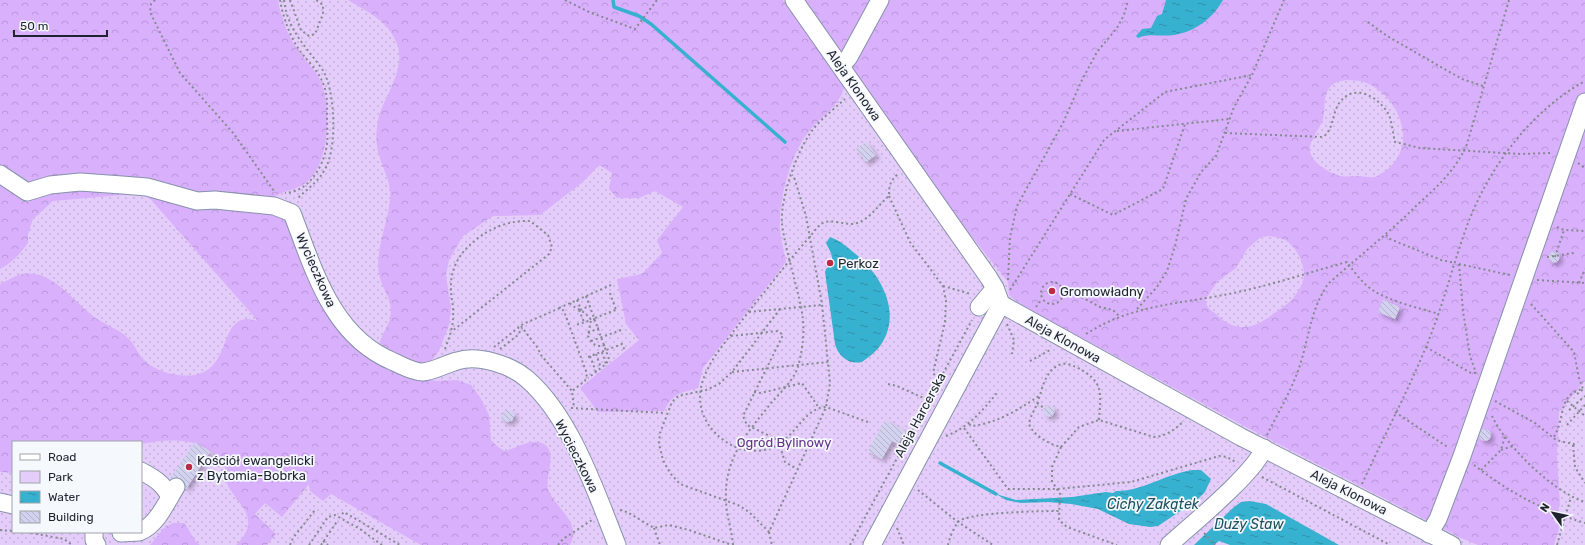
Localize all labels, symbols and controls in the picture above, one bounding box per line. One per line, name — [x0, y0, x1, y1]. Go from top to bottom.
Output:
scale bar — [14, 12, 107, 38]
text: 50 m — [20, 19, 48, 33]
street label: Aleja Klonowa — [824, 46, 884, 124]
street label: Wycieczkowa — [293, 230, 339, 310]
place label: Perkoz — [838, 256, 879, 271]
marker: Perkoz — [825, 258, 835, 268]
place label: Gromowładny — [1060, 284, 1144, 299]
marker: Gromowładny — [1047, 286, 1057, 296]
street label: Aleja Klonowa — [1023, 312, 1103, 366]
street label: Aleja Harcerska — [891, 370, 949, 460]
street label: Wycieczkowa — [552, 417, 602, 495]
park label: Ogród Bylinowy — [737, 435, 831, 451]
legend — [12, 441, 142, 533]
text: Road — [48, 450, 76, 464]
place label: Kościół ewangelicki z Bytomia-Bobrka — [197, 453, 314, 483]
marker: Kościół ewangelicki z Bytomia-Bobrka — [184, 462, 194, 472]
street label: Aleja Klonowa — [1308, 466, 1390, 518]
text: Park — [48, 470, 74, 484]
text: Water — [48, 490, 80, 504]
north arrow — [1533, 493, 1573, 533]
water label: Cichy Zakątek — [1107, 496, 1200, 513]
text: N — [1537, 501, 1553, 515]
text: Building — [48, 510, 94, 524]
water label: Duży Staw — [1214, 516, 1285, 533]

